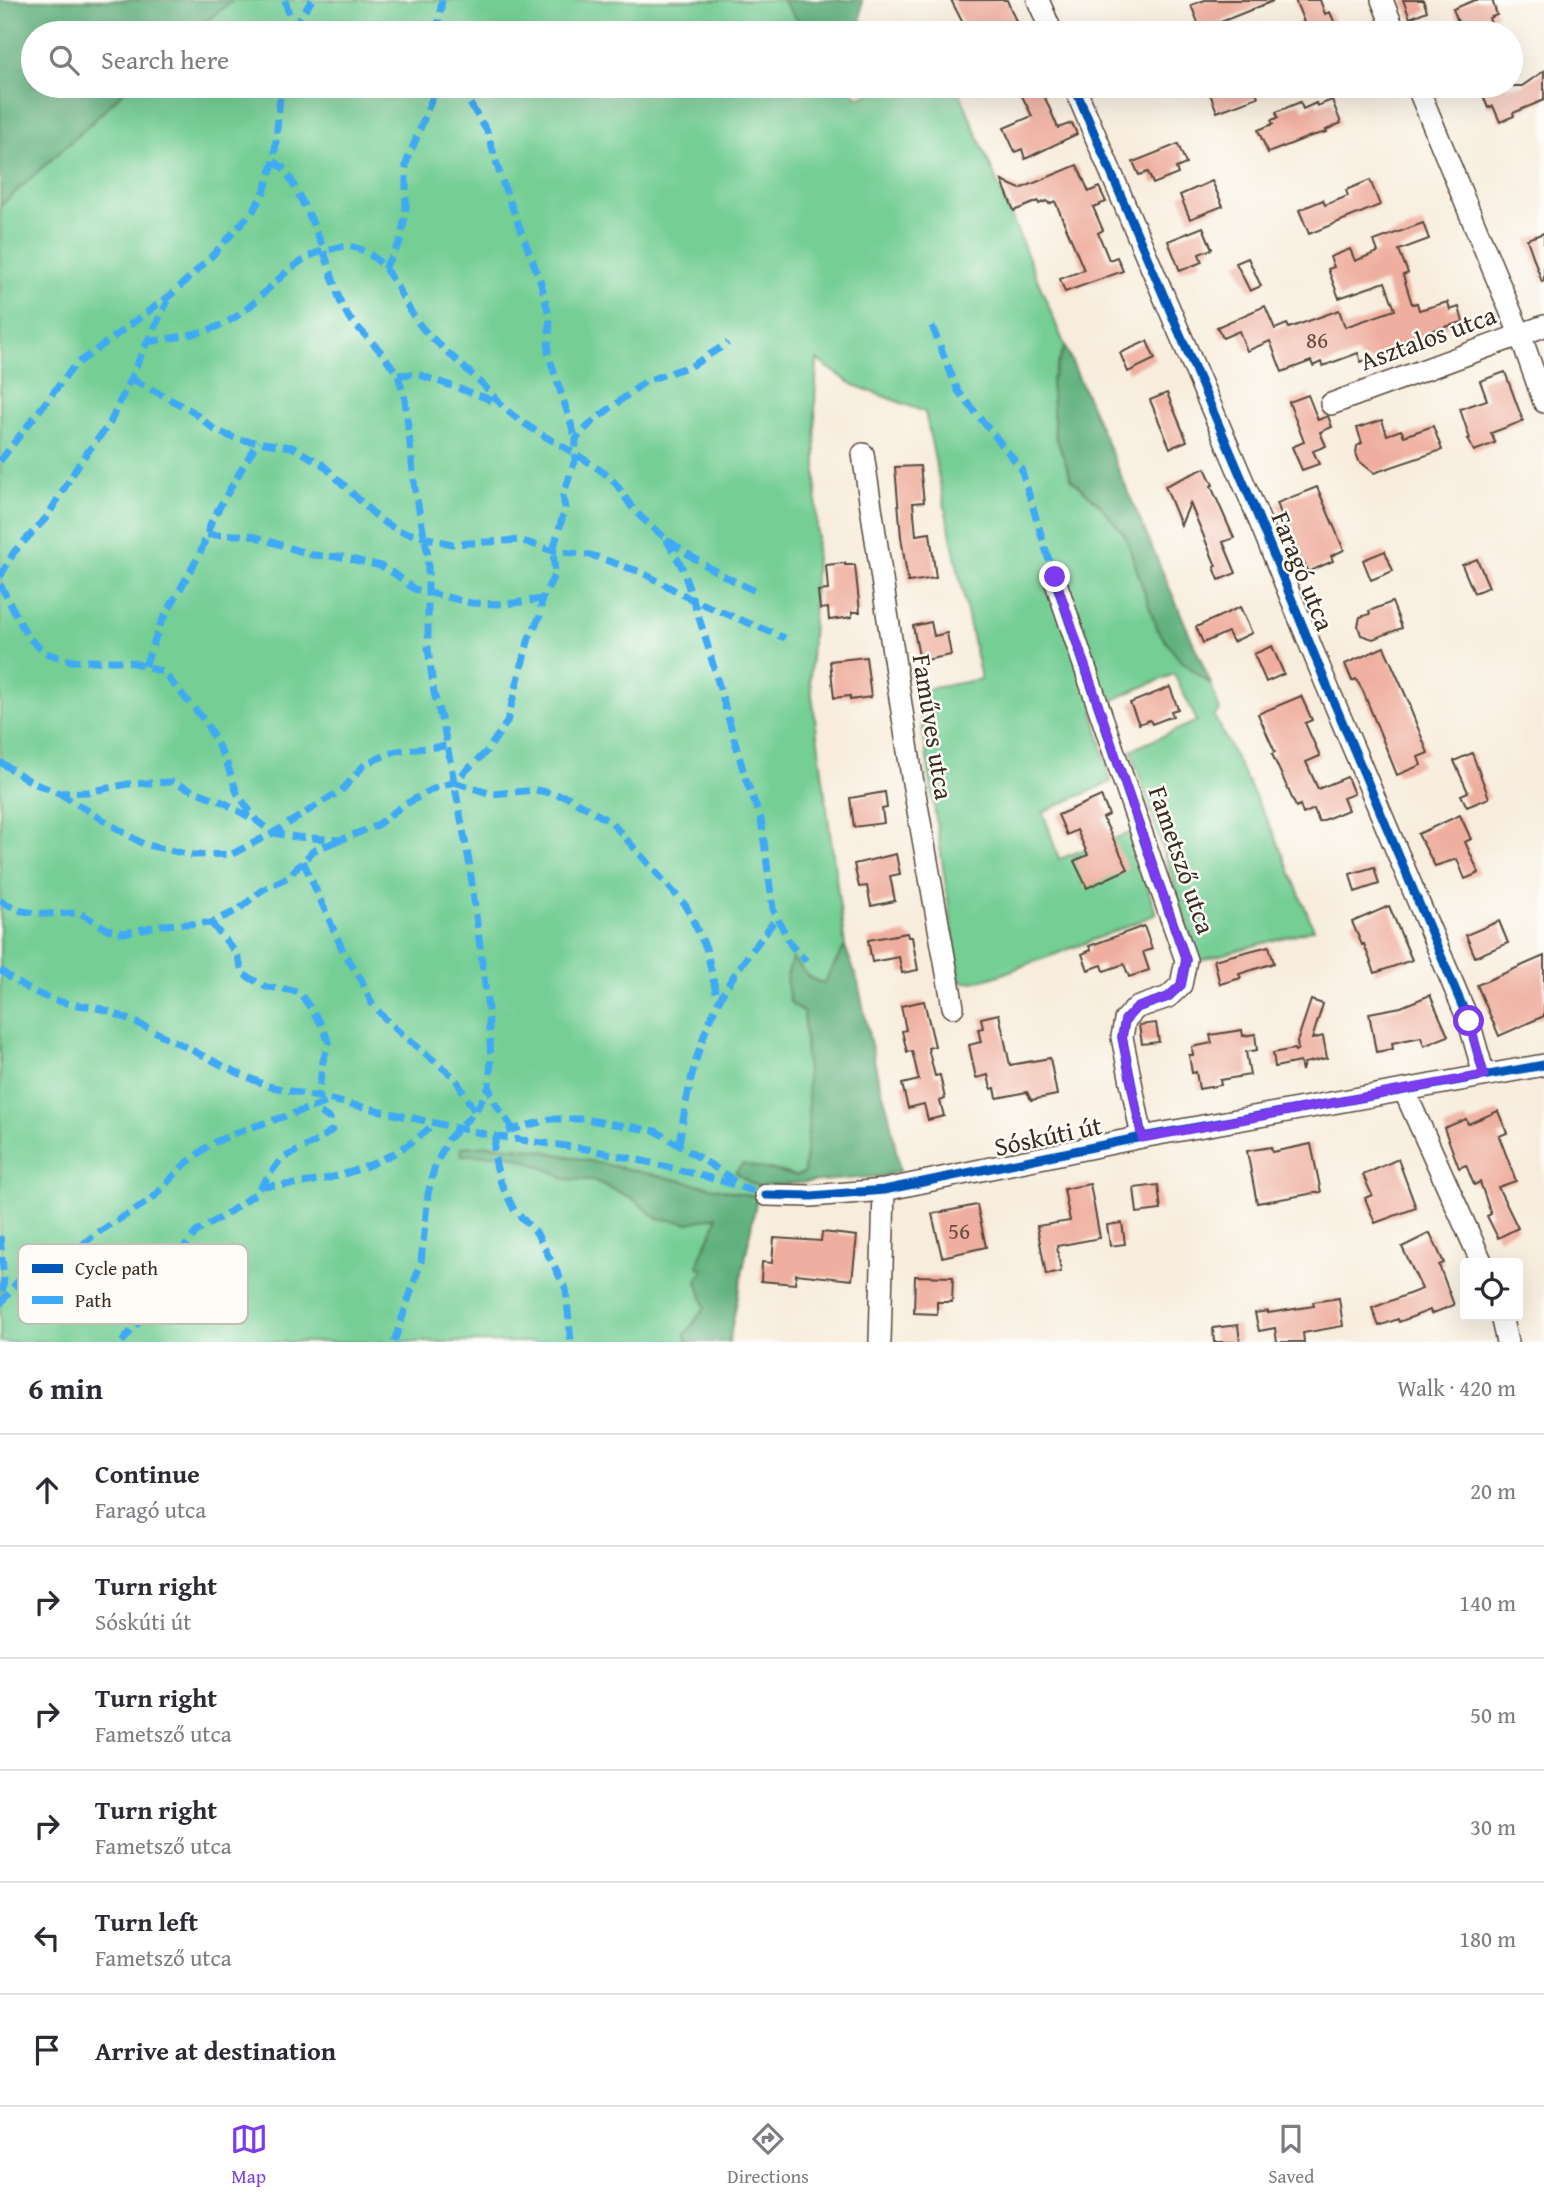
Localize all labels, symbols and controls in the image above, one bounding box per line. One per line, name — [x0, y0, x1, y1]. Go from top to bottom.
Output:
search box — [21, 21, 1523, 98]
text: Search here — [101, 40, 229, 79]
icon: search — [45, 41, 83, 79]
street label: Asztalos utca — [1354, 295, 1502, 380]
house number: 86 — [1306, 323, 1328, 356]
street label: Faragó utca — [1262, 505, 1345, 637]
route end — [1039, 561, 1070, 592]
street label: Faműves utca — [903, 651, 964, 803]
street label: Fametsző utca — [1139, 781, 1226, 940]
route start — [1453, 1005, 1484, 1036]
street label: Sóskúti út — [991, 1105, 1105, 1166]
house number: 56 — [948, 1214, 970, 1247]
legend — [18, 1244, 248, 1324]
text: Cycle path — [75, 1254, 158, 1282]
map controls — [1460, 1258, 1523, 1321]
button: locate — [1460, 1258, 1523, 1321]
text: Path — [75, 1286, 112, 1314]
text: 6 min — [28, 1366, 103, 1410]
text: Walk · 420 m — [1397, 1371, 1516, 1404]
text: Continue — [95, 1454, 200, 1493]
icon: ahead — [28, 1471, 66, 1509]
text: 20 m — [1470, 1474, 1516, 1507]
text: Faragó utca — [95, 1493, 206, 1526]
text: Turn right — [95, 1566, 217, 1605]
icon: right — [28, 1583, 66, 1621]
text: 140 m — [1459, 1586, 1516, 1619]
text: Sóskúti út — [95, 1605, 191, 1638]
text: Turn right — [95, 1678, 217, 1717]
icon: right — [28, 1695, 66, 1733]
text: 50 m — [1470, 1698, 1516, 1731]
text: Fametsző utca — [95, 1717, 232, 1750]
text: Turn right — [95, 1790, 217, 1829]
icon: right — [28, 1807, 66, 1845]
text: 30 m — [1470, 1810, 1516, 1843]
text: Fametsző utca — [95, 1829, 232, 1862]
text: Turn left — [95, 1902, 198, 1941]
icon: left — [28, 1919, 66, 1957]
text: 180 m — [1459, 1922, 1516, 1955]
text: Fametsző utca — [95, 1941, 232, 1974]
icon: arrive — [28, 2031, 66, 2069]
text: Arrive at destination — [95, 2031, 336, 2070]
tab: Map — [230, 2120, 268, 2190]
tab: Directions — [727, 2120, 809, 2190]
tab: Saved — [1268, 2120, 1314, 2190]

